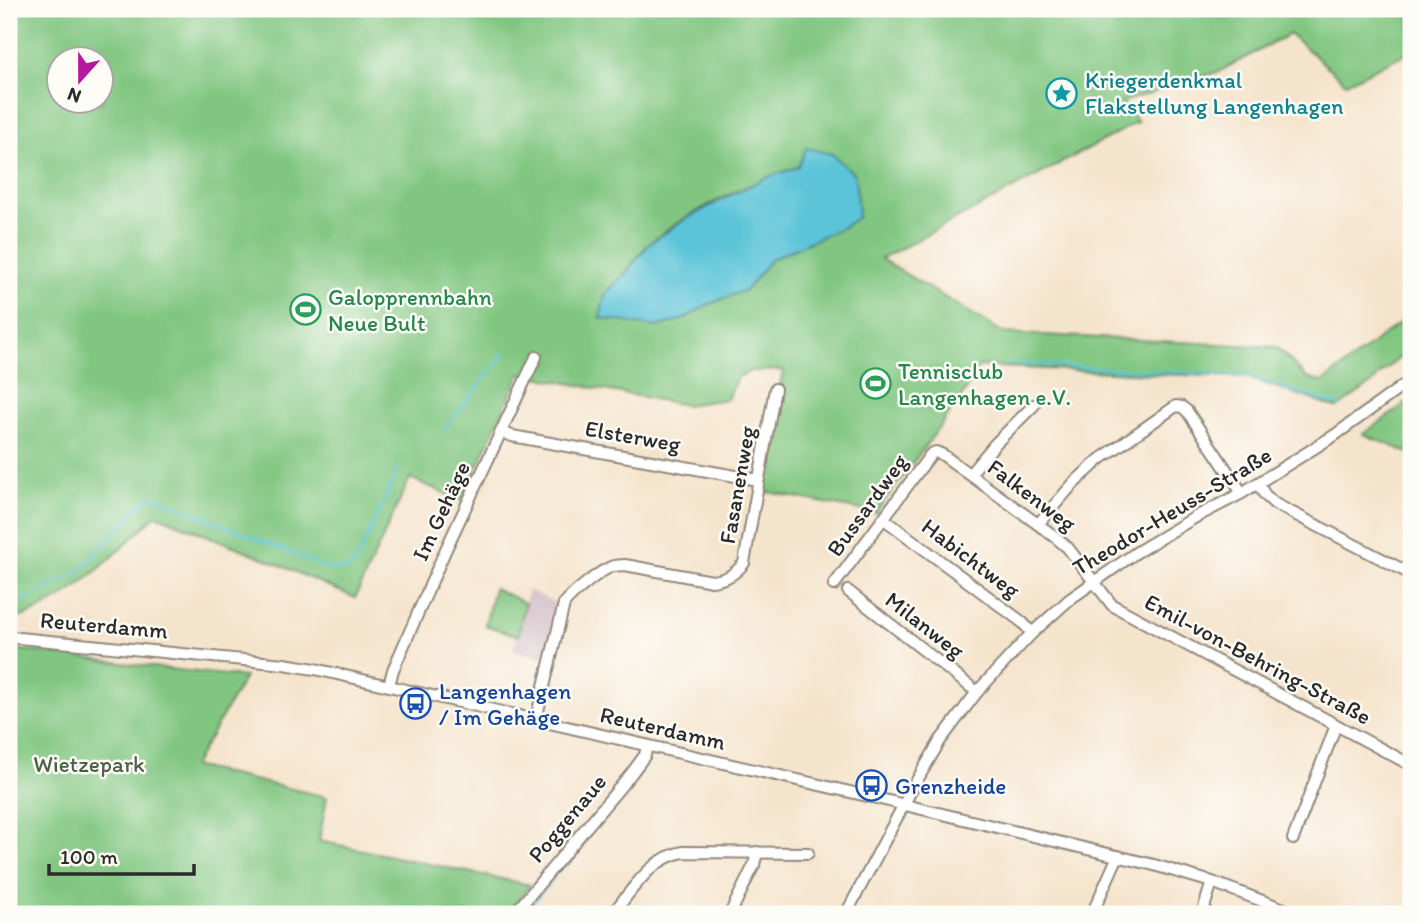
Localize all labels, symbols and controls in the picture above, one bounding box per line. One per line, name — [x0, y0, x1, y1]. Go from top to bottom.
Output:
north arrow — [46, 46, 116, 116]
place label: Kriegerdenkmal Flakstellung Langenhagen — [1085, 66, 1343, 120]
place icon: Kriegerdenkmal Flakstellung Langenhagen — [1045, 76, 1079, 110]
text: N — [64, 82, 84, 108]
place label: Galopprennbahn Neue Bult — [328, 283, 492, 337]
sports icon: Galopprennbahn Neue Bult — [288, 293, 322, 327]
place label: Tennisclub Langenhagen e.V. — [898, 357, 1071, 411]
sports icon: Tennisclub Langenhagen e.V. — [858, 367, 892, 401]
street label: Elsterweg — [583, 414, 683, 458]
street label: Fasanenweg — [713, 424, 761, 546]
street label: Theodor-Heuss-Straße — [1067, 441, 1277, 581]
street label: Bussardweg — [820, 448, 914, 562]
street label: Falkenweg — [982, 453, 1082, 538]
street label: Im Gehäge — [406, 457, 476, 565]
street label: Habichtweg — [916, 512, 1026, 604]
street label: Milanweg — [880, 585, 970, 665]
street label: Emil-von-Behring-Straße — [1140, 587, 1376, 731]
street label: Reuterdamm — [39, 605, 169, 645]
place label: Langenhagen / Im Gehäge — [439, 677, 571, 731]
bus stop icon: Langenhagen / Im Gehäge — [399, 687, 433, 721]
street label: Reuterdamm — [597, 700, 729, 756]
park label: Wietzepark — [33, 750, 145, 778]
street label: Poggenaue — [522, 768, 612, 868]
bus stop icon: Grenzheide — [855, 769, 889, 803]
place label: Grenzheide — [895, 772, 1006, 800]
scale bar — [49, 832, 194, 876]
text: 100 m — [60, 844, 118, 869]

